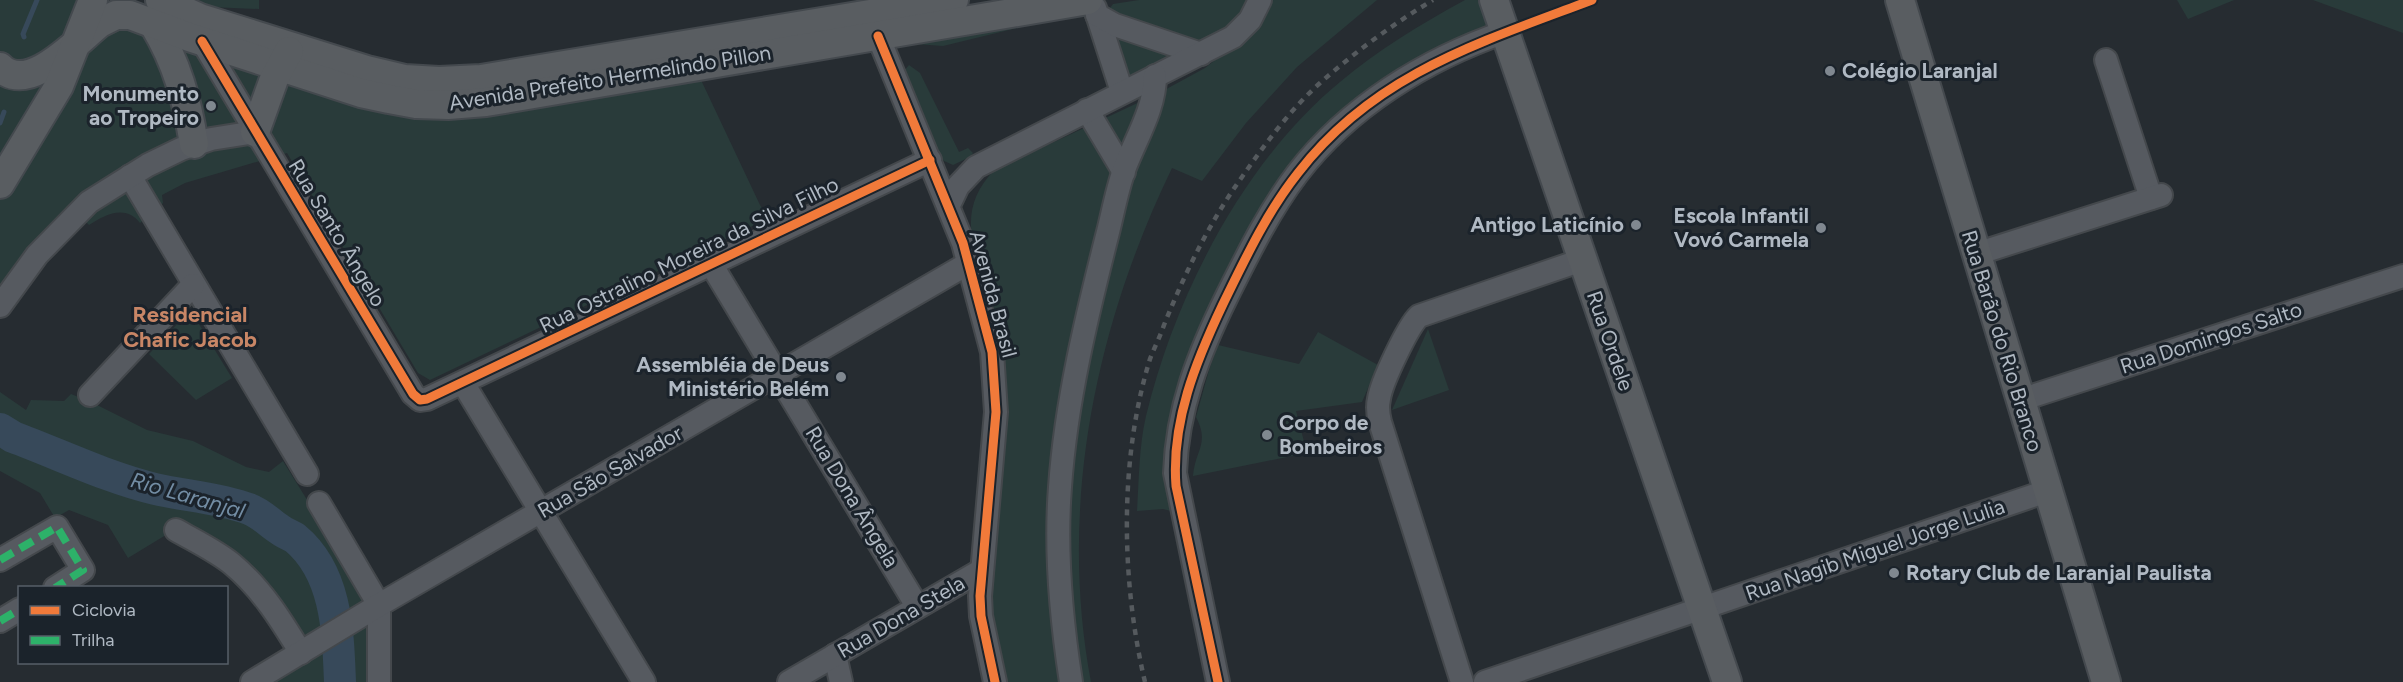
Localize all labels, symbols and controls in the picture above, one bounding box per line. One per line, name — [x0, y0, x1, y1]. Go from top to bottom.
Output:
street label: Avenida Prefeito Hermelindo Pillon — [447, 40, 773, 115]
place label: Colégio Laranjal — [1842, 58, 1998, 83]
marker: Colégio Laranjal — [1823, 64, 1837, 78]
place label: Monumento ao Tropeiro — [83, 81, 199, 130]
marker: Monumento ao Tropeiro — [204, 99, 218, 113]
street label: Rua Santo Ângelo — [283, 154, 391, 311]
street label: Rua Ostralino Moreira da Silva Filho — [535, 171, 842, 338]
place label: Escola Infantil Vovó Carmela — [1674, 203, 1809, 252]
place label: Antigo Laticínio — [1470, 212, 1624, 237]
marker: Antigo Laticínio — [1629, 218, 1643, 232]
marker: Escola Infantil Vovó Carmela — [1814, 221, 1828, 235]
street label: Avenida Brasil — [964, 227, 1022, 360]
street label: Rua Barão do Rio Branco — [1957, 227, 2048, 455]
street label: Rua Ordele — [1582, 288, 1639, 394]
street label: Rua Domingos Salto — [2117, 296, 2305, 379]
district label: Residencial Chafic Jacob — [123, 301, 257, 353]
place label: Assembléia de Deus Ministério Belém — [636, 352, 829, 401]
marker: Assembléia de Deus Ministério Belém — [834, 370, 848, 384]
place label: Corpo de Bombeiros — [1279, 410, 1382, 459]
street label: Rua São Salvador — [533, 420, 687, 523]
street label: Rua Dona Ângela — [800, 422, 904, 572]
marker: Corpo de Bombeiros — [1260, 428, 1274, 442]
water label: Rio Laranjal — [128, 466, 248, 525]
street label: Rua Nagib Miguel Jorge Lulia — [1742, 493, 2008, 606]
place label: Rotary Club de Laranjal Paulista — [1906, 560, 2212, 585]
marker: Rotary Club de Laranjal Paulista — [1887, 566, 1901, 580]
street label: Rua Dona Stela — [833, 570, 969, 663]
legend — [18, 586, 228, 664]
text: Ciclovia — [72, 599, 136, 621]
text: Trilha — [72, 629, 115, 651]

